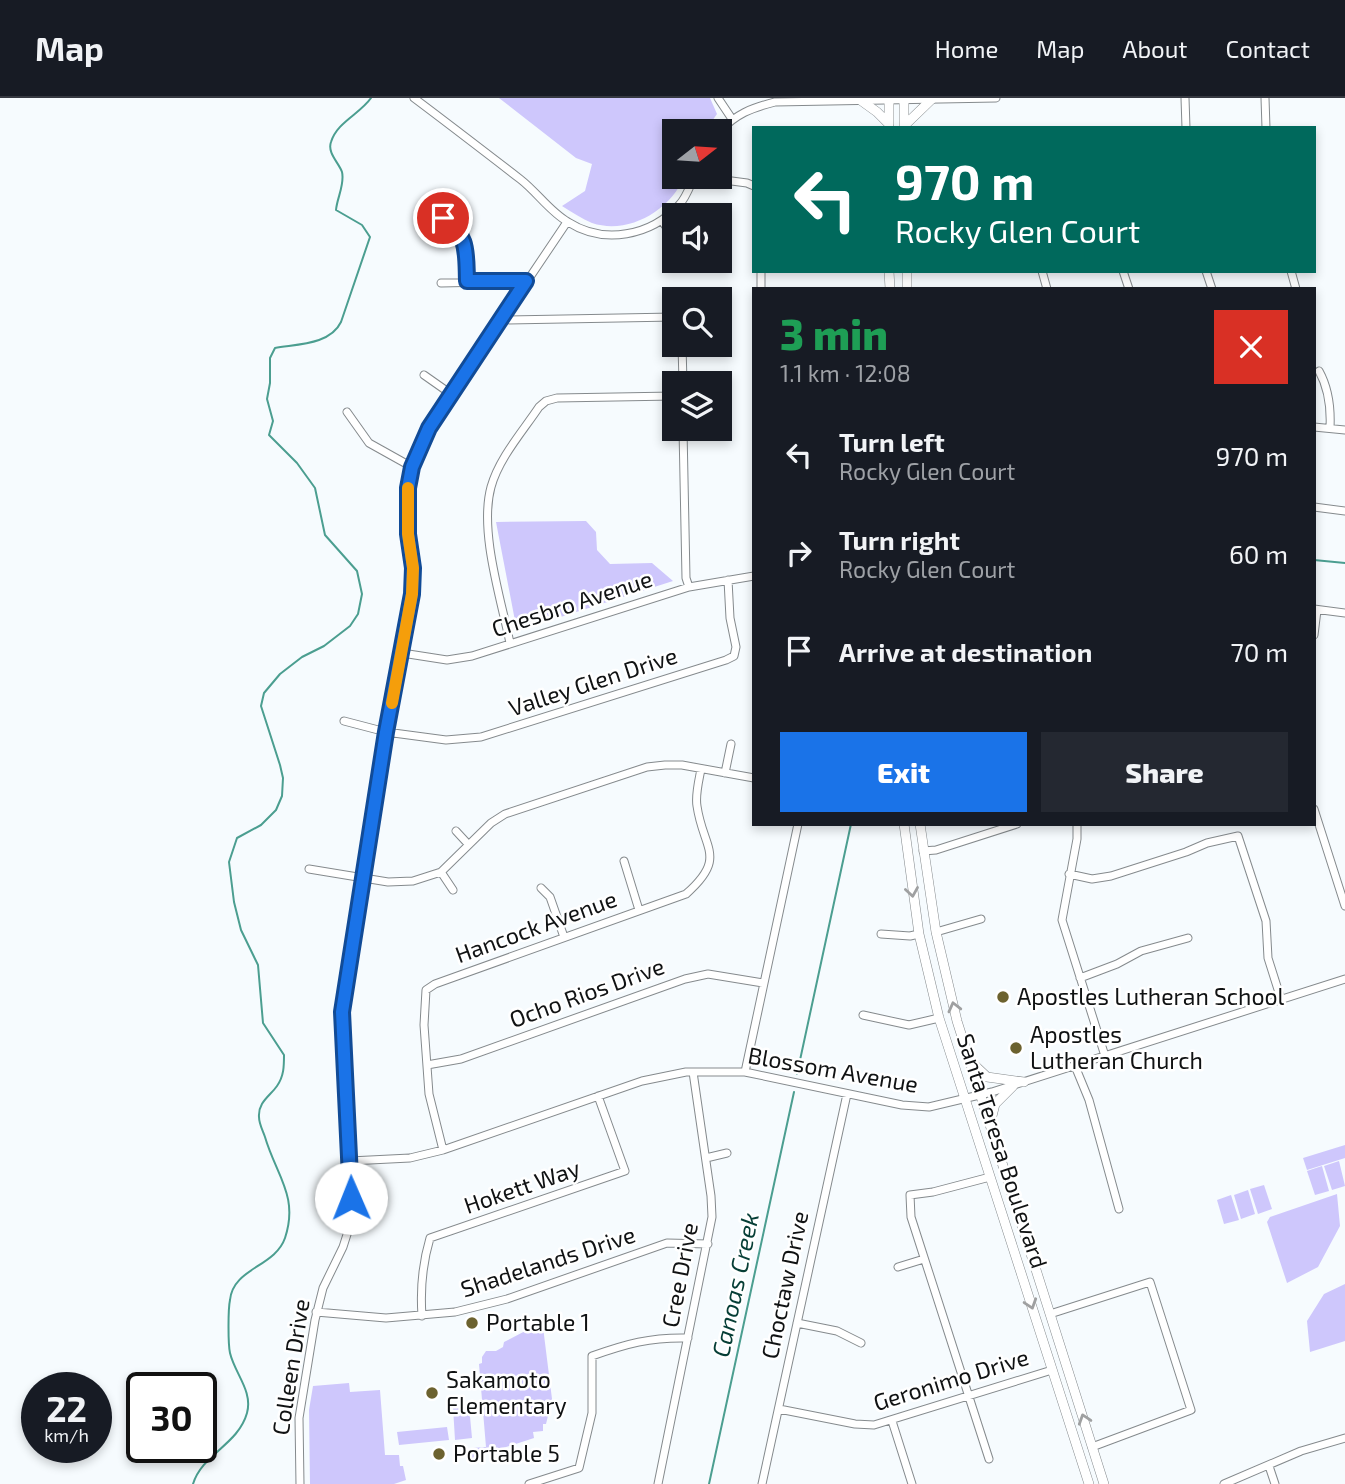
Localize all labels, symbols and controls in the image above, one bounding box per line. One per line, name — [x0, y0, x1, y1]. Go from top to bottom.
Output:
text: Map — [35, 28, 104, 68]
text: Home — [935, 34, 998, 63]
text: Map — [1036, 34, 1084, 63]
text: About — [1122, 34, 1188, 63]
text: Contact — [1226, 34, 1310, 63]
north arrow — [662, 119, 732, 189]
map controls — [662, 119, 732, 441]
text: 970 m — [895, 151, 1034, 210]
icon: left — [780, 154, 871, 245]
pin — [413, 188, 473, 248]
icon: arrive — [424, 199, 462, 237]
button: sound — [662, 203, 732, 273]
text: Rocky Glen Court — [895, 211, 1140, 249]
button: search — [662, 287, 732, 357]
text: 3 min — [780, 308, 888, 358]
button: close — [1214, 310, 1288, 384]
text: 1.1 km · 12:08 — [780, 359, 911, 387]
button: layers — [662, 371, 732, 441]
text: Turn left — [839, 426, 945, 457]
icon: left — [780, 436, 818, 474]
text: 970 m — [1216, 440, 1288, 471]
text: Rocky Glen Court — [839, 457, 1015, 485]
text: Turn right — [839, 524, 960, 555]
icon: right — [780, 534, 818, 572]
text: 60 m — [1229, 538, 1288, 569]
text: Rocky Glen Court — [839, 555, 1015, 583]
street label: Chesbro Avenue — [488, 564, 656, 642]
icon: arrive — [780, 632, 818, 670]
text: Arrive at destination — [839, 636, 1092, 667]
text: 70 m — [1230, 636, 1288, 667]
street label: Valley Glen Drive — [505, 641, 680, 721]
button: Exit — [780, 732, 1027, 812]
button: Share — [1041, 732, 1288, 812]
street label: Hancock Avenue — [451, 884, 620, 968]
one-way arrow — [904, 886, 919, 898]
street label: Ocho Rios Drive — [505, 951, 668, 1033]
place label: Apostles Lutheran School — [1017, 982, 1285, 1010]
marker: Apostles Lutheran School — [995, 989, 1011, 1005]
one-way arrow — [948, 1001, 962, 1013]
place label: Apostles Lutheran Church — [1030, 1020, 1203, 1074]
street label: Santa Teresa Boulevard — [952, 1030, 1054, 1272]
street label: Blossom Avenue — [746, 1040, 920, 1098]
marker: Apostles Lutheran Church — [1008, 1040, 1024, 1056]
street label: Hokett Way — [460, 1153, 583, 1219]
position arrow — [314, 1161, 388, 1235]
street label: Choctaw Drive — [755, 1208, 813, 1361]
water label: Canoas Creek — [705, 1210, 764, 1360]
street label: Shadelands Drive — [457, 1220, 638, 1302]
street label: Cree Drive — [655, 1220, 703, 1330]
street label: Colleen Drive — [265, 1297, 315, 1437]
one-way arrow — [1023, 1298, 1037, 1310]
place label: Portable 1 — [486, 1308, 590, 1336]
marker: Portable 1 — [464, 1315, 480, 1331]
street label: Geronimo Drive — [870, 1342, 1032, 1416]
place label: Sakamoto Elementary — [446, 1365, 567, 1419]
speed limit sign: 30 — [126, 1372, 217, 1463]
marker: Sakamoto Elementary — [424, 1385, 440, 1401]
text: 22 — [46, 1387, 87, 1429]
one-way arrow — [1077, 1413, 1092, 1425]
text: km/h — [44, 1424, 89, 1446]
place label: Portable 5 — [453, 1439, 560, 1467]
marker: Portable 5 — [431, 1446, 447, 1462]

